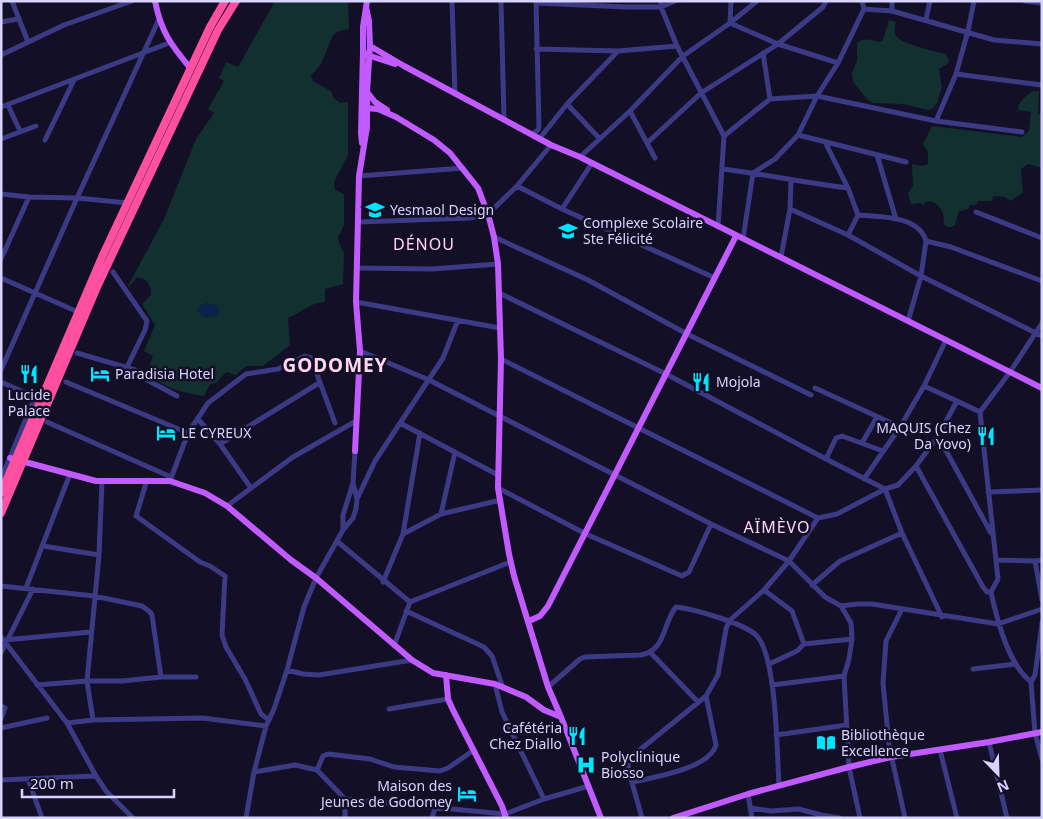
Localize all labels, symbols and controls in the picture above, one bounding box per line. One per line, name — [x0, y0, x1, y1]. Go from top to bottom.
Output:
school or university icon: Yesmaol Design — [364, 199, 386, 221]
place label: Yesmaol Design — [390, 200, 494, 219]
place label: Complexe Scolaire Ste Félicité — [583, 213, 703, 248]
school or university icon: Complexe Scolaire Ste Félicité — [557, 220, 579, 242]
district label: DÉNOU — [393, 233, 455, 255]
district label: GODOMEY — [282, 352, 388, 378]
restaurant icon: Lucide Palace — [18, 363, 40, 385]
hotel icon: Paradisia Hotel — [89, 363, 111, 385]
place label: Paradisia Hotel — [115, 364, 214, 383]
restaurant icon: Mojola — [690, 371, 712, 393]
place label: Mojola — [716, 372, 761, 391]
place label: Lucide Palace — [8, 385, 51, 420]
place label: MAQUIS (Chez Da Yovo) — [876, 418, 971, 453]
hotel icon: LE CYREUX — [155, 422, 177, 444]
place label: LE CYREUX — [181, 423, 252, 442]
restaurant icon: MAQUIS (Chez Da Yovo) — [975, 425, 997, 447]
district label: AÏMÈVO — [744, 516, 811, 538]
place label: Cafétéria Chez Diallo — [489, 718, 562, 753]
restaurant icon: Cafétéria Chez Diallo — [566, 725, 588, 747]
place label: Bibliothèque Excellence — [841, 725, 925, 760]
library icon: Bibliothèque Excellence — [815, 732, 837, 754]
place label: Polyclinique Biosso — [601, 747, 680, 782]
north arrow — [973, 749, 1023, 799]
hospital icon: Polyclinique Biosso — [575, 754, 597, 776]
scale bar — [22, 766, 175, 798]
text: 200 m — [30, 773, 74, 793]
text: N — [994, 775, 1012, 797]
place label: Maison des Jeunes de Godomey — [319, 776, 453, 811]
hotel icon: Maison des Jeunes de Godomey — [456, 783, 478, 805]

